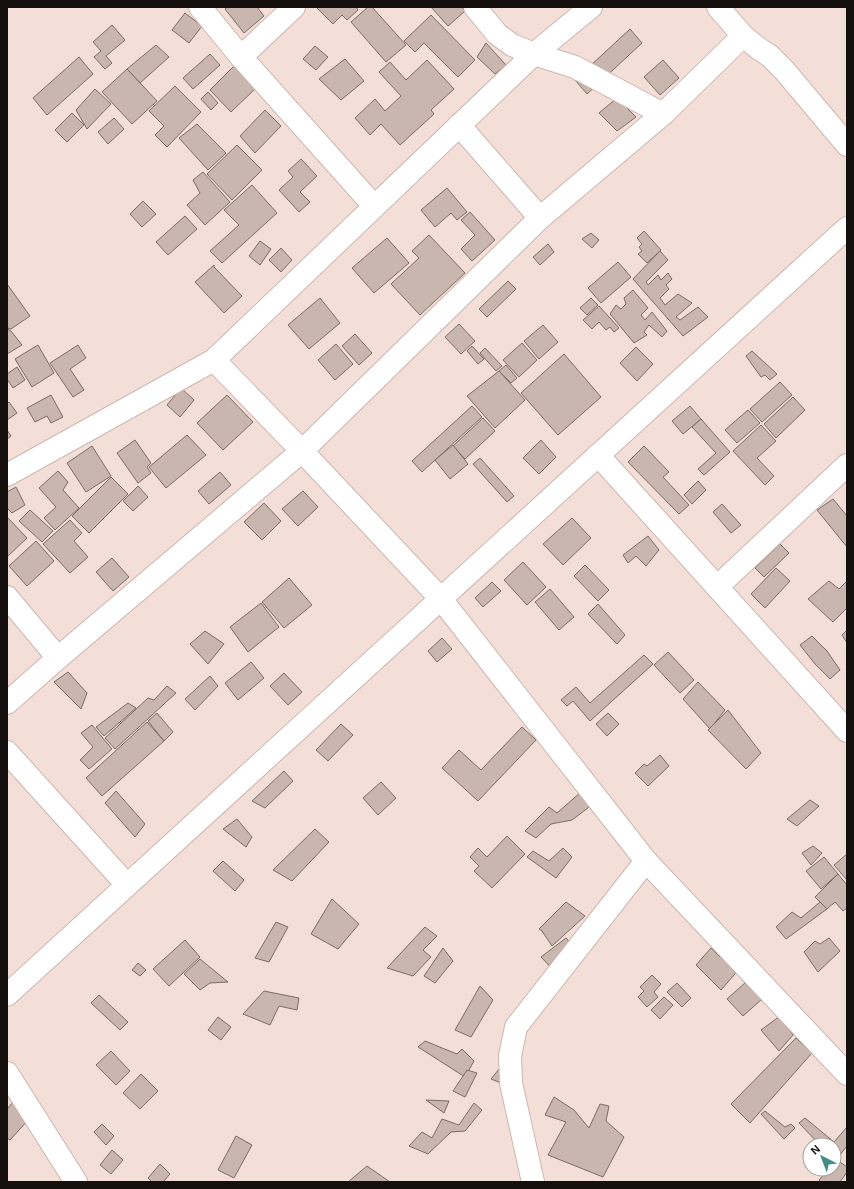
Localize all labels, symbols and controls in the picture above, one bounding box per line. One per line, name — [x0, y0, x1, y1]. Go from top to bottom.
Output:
north arrow — [802, 1137, 842, 1177]
text: N — [808, 1142, 822, 1157]

